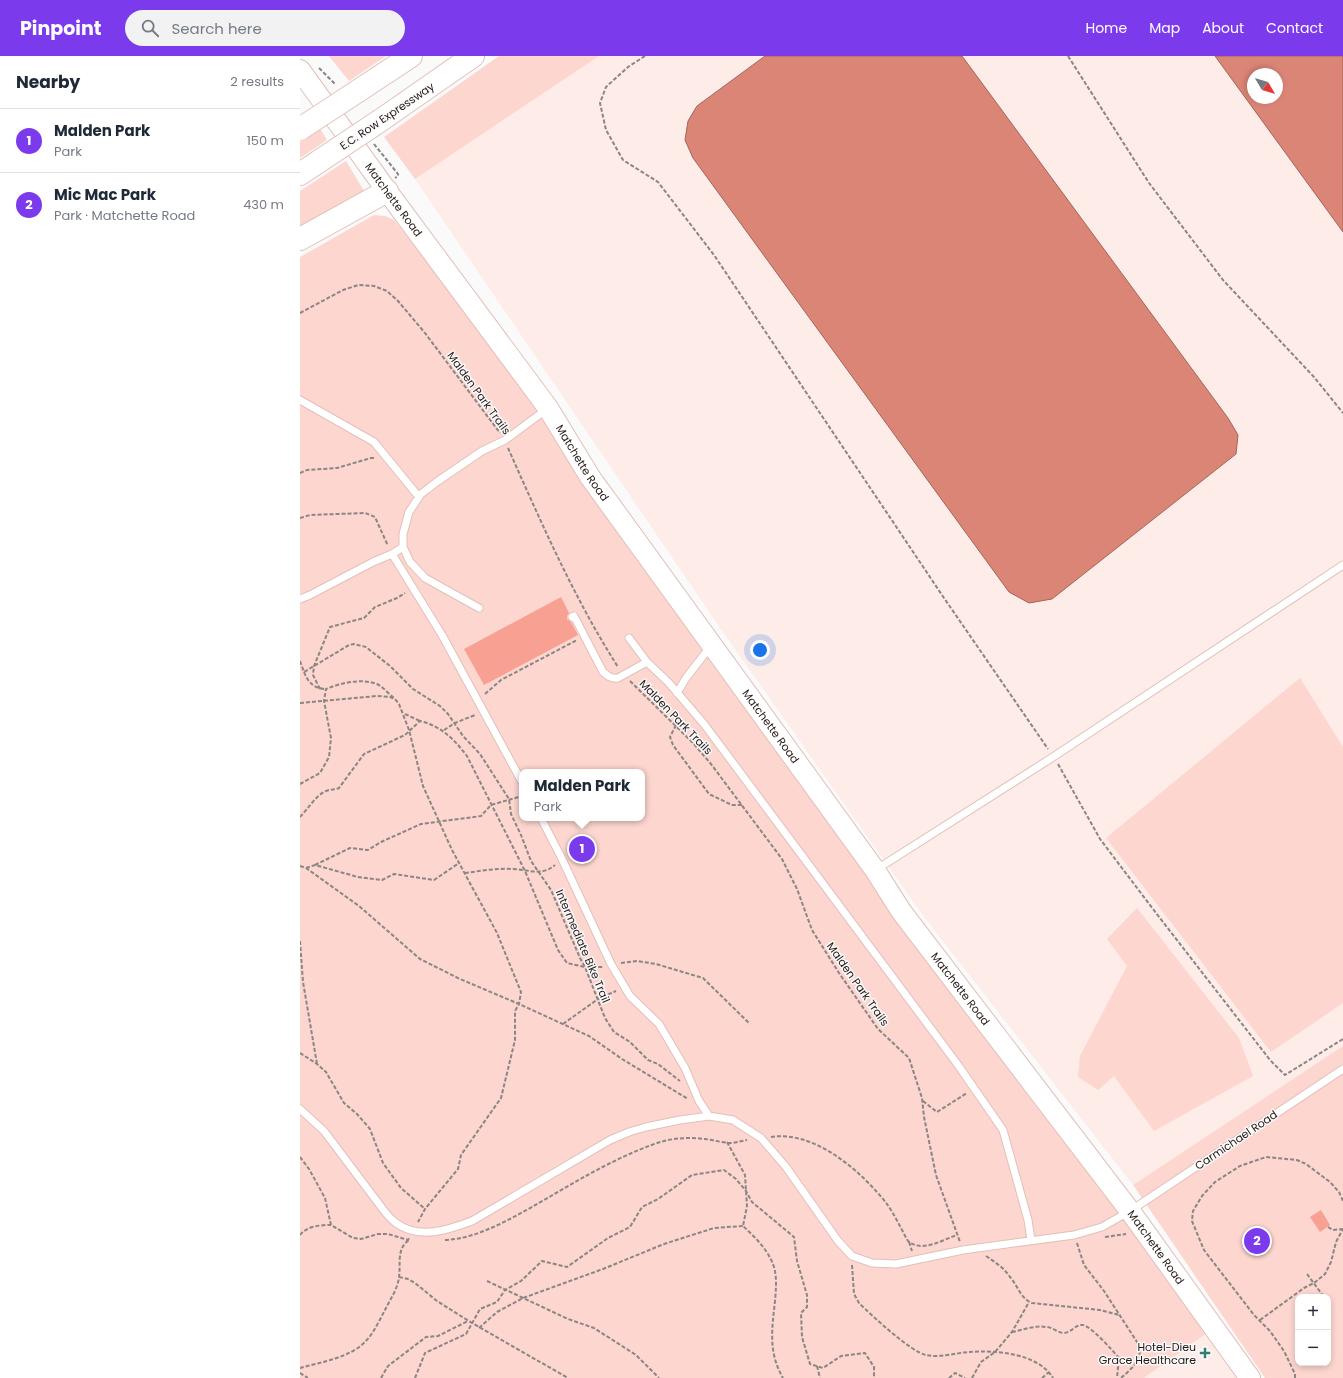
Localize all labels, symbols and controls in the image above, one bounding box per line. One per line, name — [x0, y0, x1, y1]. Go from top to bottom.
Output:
search box — [125, 10, 405, 46]
text: Pinpoint — [20, 15, 101, 42]
icon: search — [139, 17, 161, 39]
text: Search here — [171, 18, 262, 39]
text: Home — [1085, 18, 1127, 38]
text: Map — [1149, 18, 1180, 38]
text: About — [1202, 18, 1244, 38]
text: Contact — [1266, 18, 1323, 38]
north arrow — [1247, 68, 1283, 104]
text: Nearby — [16, 70, 80, 94]
text: 2 results — [230, 72, 284, 91]
street label: E.C. Row Expressway — [337, 78, 438, 154]
text: Malden Park — [54, 120, 150, 141]
text: 1 — [27, 131, 31, 150]
text: 150 m — [247, 131, 284, 150]
text: Park — [54, 142, 82, 161]
street label: Matchette Road — [361, 160, 426, 240]
text: Mic Mac Park — [54, 184, 156, 205]
text: 2 — [25, 195, 33, 214]
text: 430 m — [243, 195, 284, 214]
text: Park · Matchette Road — [54, 206, 195, 225]
street label: Malden Park Trails — [443, 348, 515, 438]
street label: Matchette Road — [552, 422, 613, 504]
your location — [750, 640, 770, 660]
street label: Malden Park Trails — [636, 676, 716, 758]
street label: Matchette Road — [739, 686, 803, 767]
popup — [519, 769, 645, 821]
text: Malden Park — [534, 775, 630, 796]
text: Park — [534, 797, 562, 816]
pin: 1 — [569, 834, 595, 864]
street label: Intermediate Bike Trail — [552, 887, 614, 1005]
street label: Malden Park Trails — [823, 939, 893, 1029]
street label: Matchette Road — [927, 949, 993, 1029]
street label: Carmichael Road — [1192, 1106, 1280, 1174]
street label: Matchette Road — [1124, 1207, 1188, 1288]
pin: 2 — [1244, 1226, 1270, 1256]
map controls — [1295, 1294, 1331, 1366]
button: + — [1295, 1294, 1331, 1330]
button: − — [1295, 1330, 1331, 1366]
place label: Hotel-Dieu Grace Healthcare — [1099, 1339, 1196, 1368]
marker: Hotel-Dieu Grace Healthcare — [1199, 1347, 1211, 1359]

